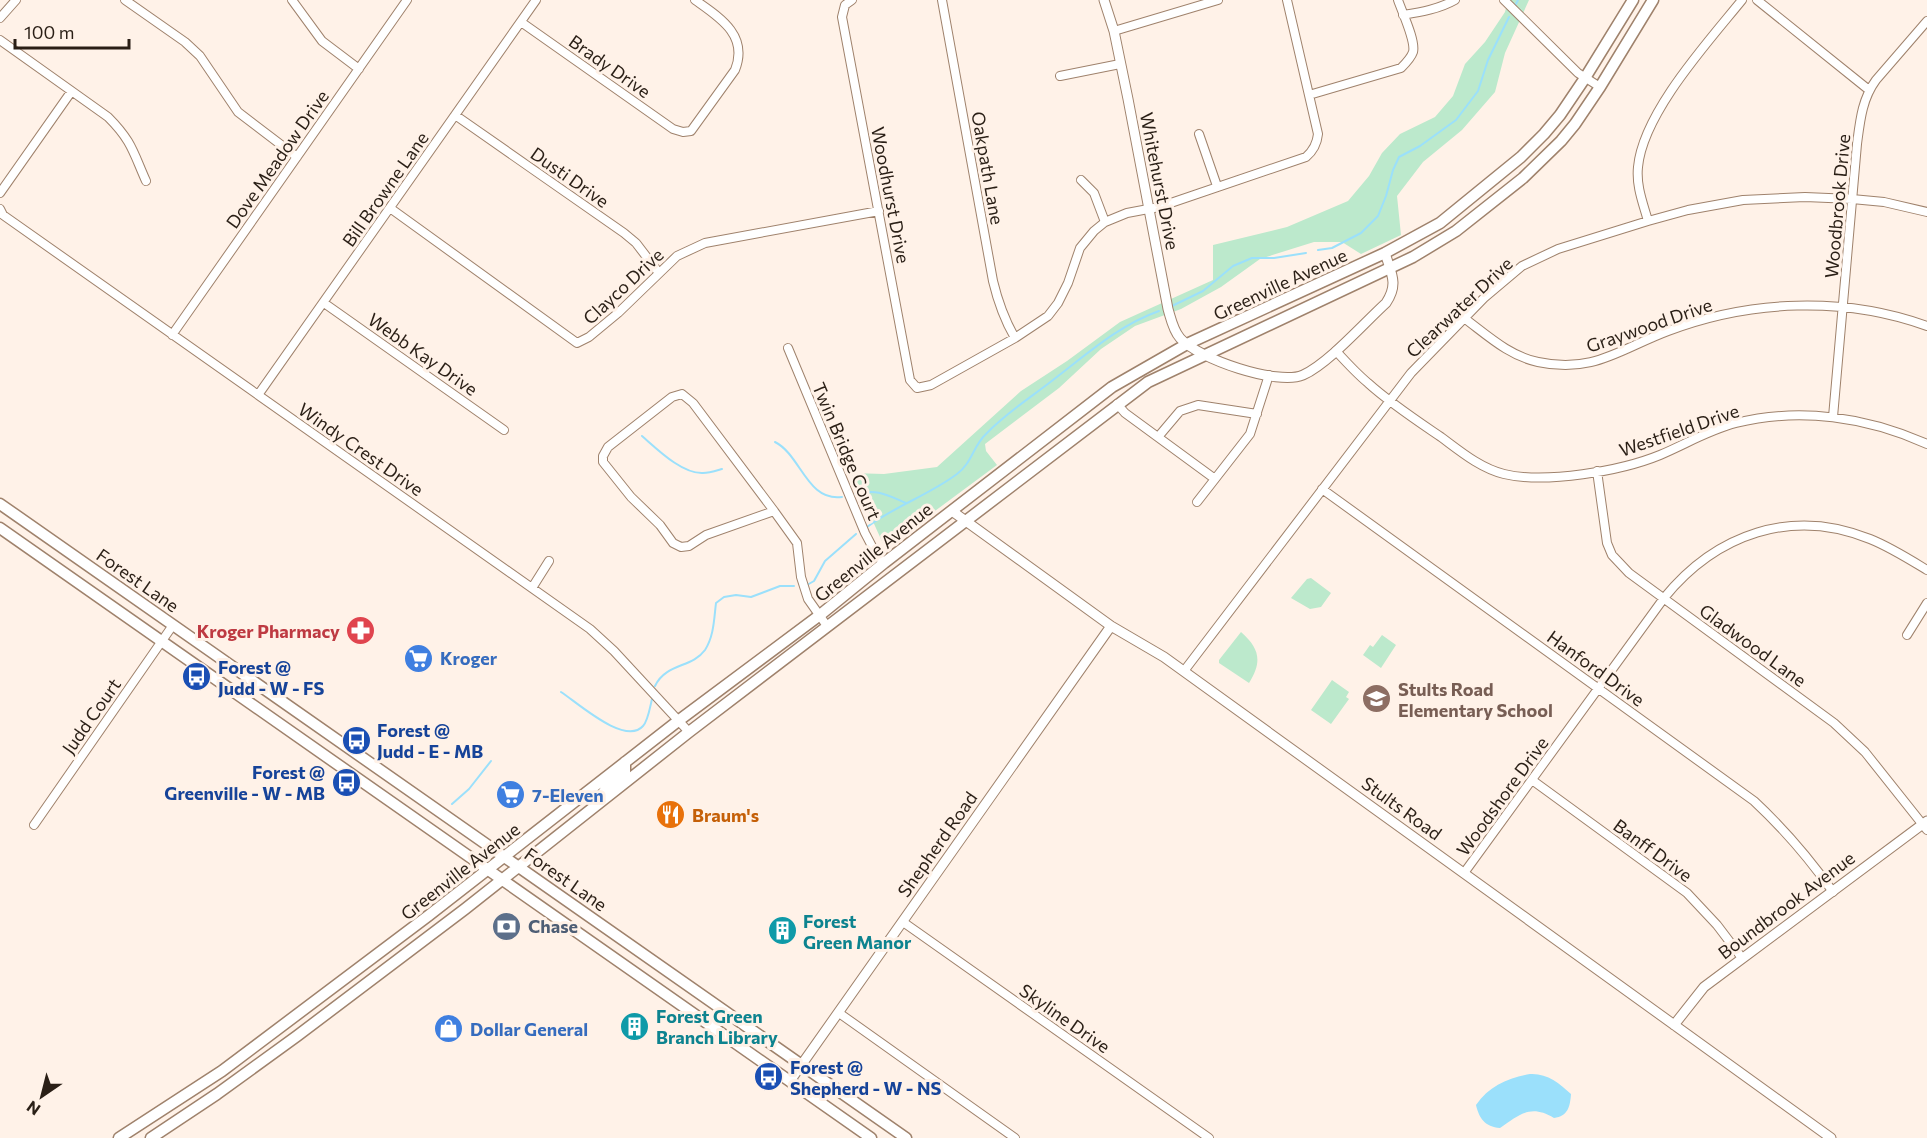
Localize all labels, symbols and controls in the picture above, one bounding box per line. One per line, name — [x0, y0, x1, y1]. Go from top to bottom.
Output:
scale bar — [15, 12, 129, 50]
text: 100 m — [24, 21, 74, 43]
street label: Brady Drive — [565, 30, 655, 102]
street label: Dove Meadow Drive — [221, 86, 333, 232]
street label: Oakpath Lane — [967, 110, 1009, 226]
street label: Whitehurst Drive — [1136, 110, 1184, 252]
street label: Woodhurst Drive — [867, 125, 915, 265]
street label: Bill Browne Lane — [337, 127, 433, 251]
street label: Woodbrook Drive — [1820, 133, 1854, 279]
street label: Dusti Drive — [527, 142, 613, 212]
street label: Clayco Drive — [578, 243, 668, 329]
street label: Greenville Avenue — [1210, 243, 1350, 325]
street label: Clearwater Drive — [1401, 252, 1517, 362]
street label: Graywood Drive — [1583, 293, 1715, 357]
street label: Webb Kay Drive — [364, 308, 482, 400]
street label: Twin Bridge Court — [808, 379, 886, 523]
street label: Windy Crest Drive — [294, 398, 428, 500]
street label: Westfield Drive — [1616, 399, 1742, 461]
street label: Greenville Avenue — [810, 498, 936, 606]
street label: Forest Lane — [93, 544, 183, 616]
street label: Gladwood Lane — [1695, 599, 1811, 691]
pharmacy icon: Kroger Pharmacy — [345, 615, 377, 647]
place label: Kroger Pharmacy — [197, 620, 340, 642]
street label: Hanford Drive — [1543, 625, 1649, 711]
supermarket icon: Kroger — [403, 642, 435, 674]
place label: Kroger — [440, 647, 498, 669]
place label: Forest @ Judd - W - FS — [218, 656, 324, 699]
bus stop icon: Forest @ Judd - W - FS — [181, 661, 213, 693]
street label: Judd Court — [57, 674, 125, 758]
place label: Stults Road Elementary School — [1398, 678, 1553, 721]
school or university icon: Stults Road Elementary School — [1361, 683, 1393, 715]
place label: Forest @ Judd - E - MB — [377, 719, 483, 762]
bus stop icon: Forest @ Judd - E - MB — [340, 724, 372, 756]
street label: Woodshore Drive — [1451, 732, 1553, 860]
place label: Forest @ Greenville - W - MB — [164, 761, 325, 804]
bus stop icon: Forest @ Greenville - W - MB — [330, 766, 362, 798]
street label: Stults Road — [1358, 772, 1446, 844]
supermarket icon: 7-Eleven — [495, 779, 527, 811]
place label: 7-Eleven — [532, 784, 604, 806]
street label: Shepherd Road — [893, 787, 981, 901]
restaurant icon: Braum's — [655, 799, 687, 831]
place label: Braum's — [692, 804, 759, 826]
street label: Banff Drive — [1609, 814, 1697, 886]
street label: Greenville Avenue — [396, 818, 524, 924]
street label: Forest Lane — [521, 843, 611, 915]
street label: Boundbrook Avenue — [1713, 846, 1859, 964]
bank icon: Chase — [491, 910, 523, 942]
place label: Forest Green Manor — [803, 910, 912, 953]
place label: Chase — [528, 915, 578, 937]
building icon: Forest Green Manor — [766, 915, 798, 947]
street label: Skyline Drive — [1015, 979, 1115, 1057]
place label: Forest Green Branch Library — [656, 1005, 778, 1048]
building icon: Forest Green Branch Library — [619, 1010, 651, 1042]
shop icon: Dollar General — [433, 1013, 465, 1045]
place label: Dollar General — [470, 1018, 588, 1040]
place label: Forest @ Shepherd - W - NS — [790, 1056, 941, 1099]
bus stop icon: Forest @ Shepherd - W - NS — [753, 1061, 785, 1093]
north arrow — [12, 1066, 72, 1126]
text: N — [23, 1097, 43, 1120]

